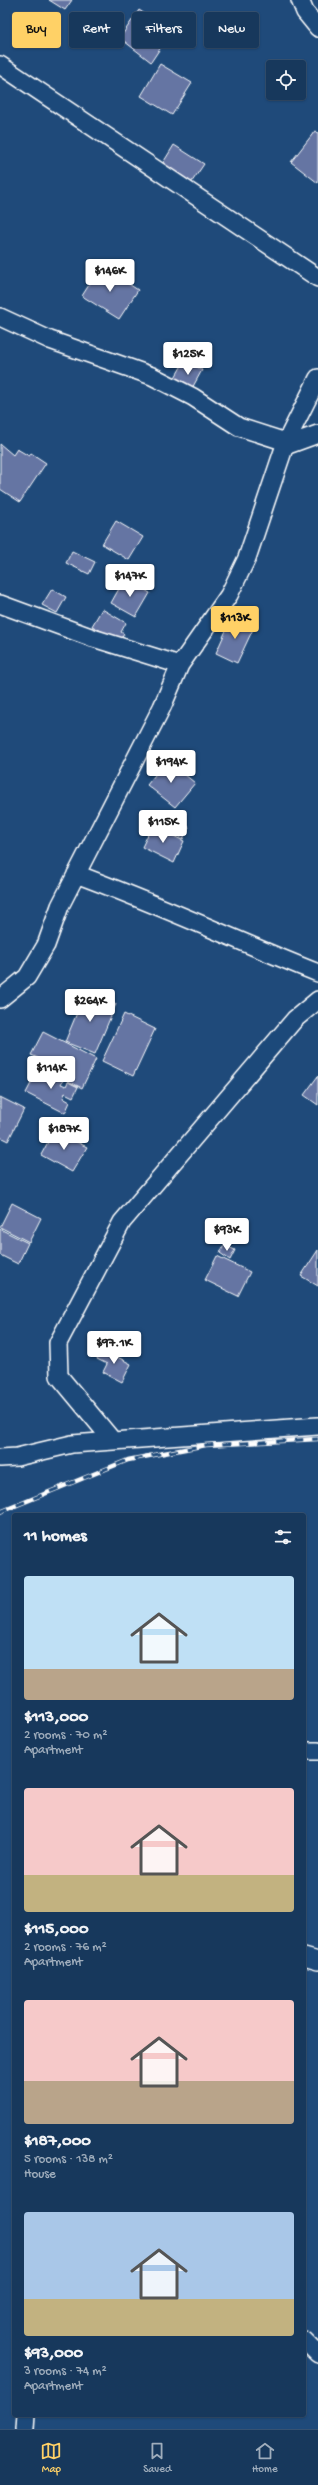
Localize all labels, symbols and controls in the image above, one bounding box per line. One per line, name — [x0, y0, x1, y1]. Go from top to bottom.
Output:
chip: Buy — [12, 12, 61, 48]
chip: Rent — [69, 12, 124, 48]
chip: Filters — [132, 12, 196, 48]
chip: New — [204, 12, 259, 48]
map controls — [266, 60, 306, 100]
button: locate — [266, 60, 306, 100]
pin: $146K — [82, 259, 138, 293]
text: $146K — [95, 264, 126, 279]
pin: $125K — [160, 342, 216, 376]
text: $125K — [172, 347, 204, 362]
pin: $147K — [102, 564, 158, 598]
text: $147K — [114, 569, 146, 584]
pin: $113K — [207, 606, 263, 640]
text: $113K — [220, 611, 250, 626]
pin: $194K — [143, 750, 199, 784]
text: $194K — [156, 755, 186, 770]
pin: $115K — [135, 810, 191, 844]
text: $115K — [148, 815, 178, 830]
pin: $264K — [62, 989, 118, 1023]
text: $264K — [74, 994, 106, 1009]
pin: $114K — [23, 1056, 79, 1090]
text: $114K — [36, 1061, 66, 1076]
pin: $187K — [36, 1117, 92, 1151]
text: $187K — [48, 1122, 80, 1137]
pin: $93K — [203, 1218, 251, 1252]
text: $93K — [214, 1223, 240, 1238]
pin: $97.1K — [81, 1331, 147, 1365]
text: $97.1K — [96, 1336, 132, 1351]
icon: filters — [272, 1526, 294, 1548]
text: 11 homes — [24, 1527, 87, 1547]
icon: home — [123, 1602, 195, 1674]
text: $113,000 — [24, 1708, 89, 1728]
text: 2 rooms · 70 m² — [24, 1728, 107, 1743]
text: Apartment — [24, 1743, 83, 1758]
icon: home — [123, 1814, 195, 1886]
text: $115,000 — [24, 1920, 89, 1940]
text: 2 rooms · 76 m² — [24, 1940, 107, 1955]
text: Apartment — [24, 1955, 83, 1970]
icon: home — [123, 2026, 195, 2098]
text: $187,000 — [24, 2132, 91, 2152]
text: 5 rooms · 138 m² — [24, 2152, 113, 2167]
text: House — [24, 2167, 56, 2182]
icon: home — [123, 2238, 195, 2310]
text: $93,000 — [24, 2344, 83, 2364]
text: 3 rooms · 74 m² — [24, 2364, 107, 2379]
text: Apartment — [24, 2379, 83, 2394]
tab: Map — [40, 2440, 62, 2476]
tab: Saved — [143, 2440, 171, 2476]
tab: Home — [252, 2440, 278, 2476]

